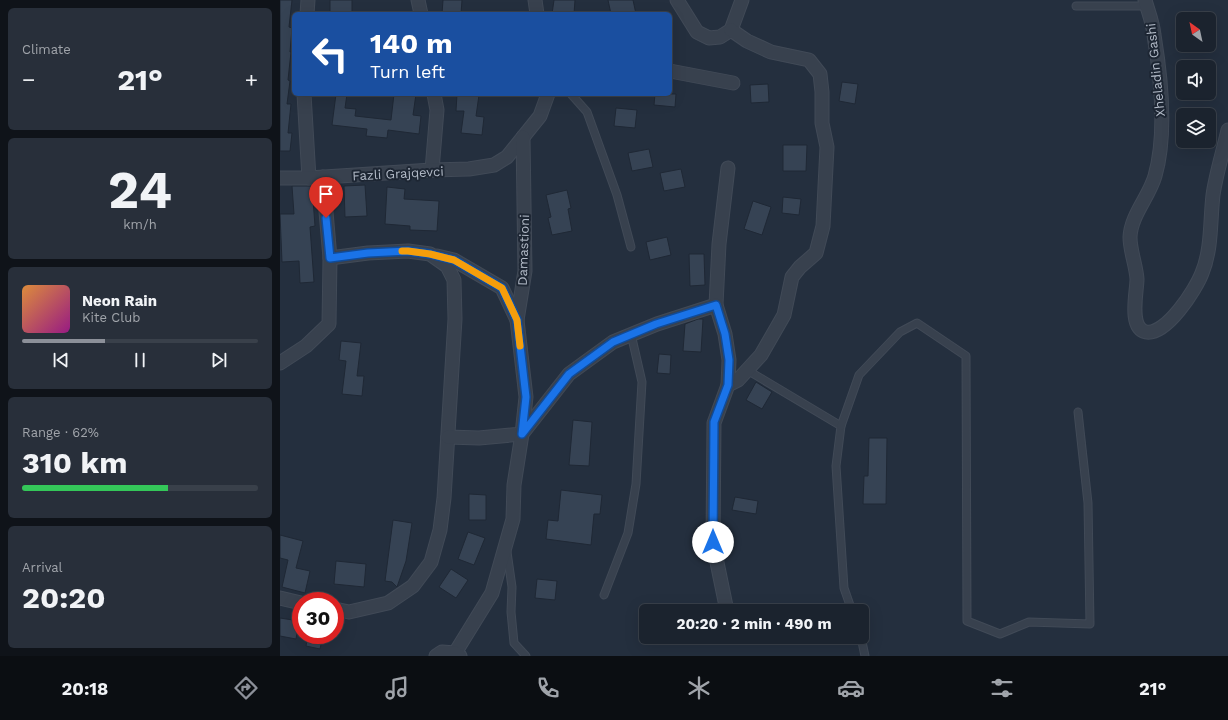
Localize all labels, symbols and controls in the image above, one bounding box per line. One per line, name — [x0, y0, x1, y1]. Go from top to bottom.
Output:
north arrow — [1176, 12, 1216, 52]
map controls — [1176, 12, 1216, 148]
street label: Xheladin Gashi — [1143, 22, 1168, 117]
text: 140 m — [370, 27, 453, 60]
icon: left — [304, 28, 356, 80]
text: Climate — [22, 42, 71, 57]
button: sound — [1176, 60, 1216, 100]
text: Turn left — [370, 61, 445, 82]
text: 21° — [117, 62, 163, 97]
text: − — [22, 67, 35, 92]
text: + — [245, 67, 258, 92]
button: layers — [1176, 108, 1216, 148]
text: 24 — [108, 160, 172, 221]
street label: Fazli Grajqevci — [352, 164, 444, 183]
pin — [309, 177, 343, 218]
icon: arrive — [315, 183, 337, 205]
street label: Damastioni — [515, 214, 532, 286]
text: km/h — [123, 217, 157, 232]
text: Neon Rain — [82, 292, 157, 310]
text: Kite Club — [82, 310, 140, 325]
icon: previous — [50, 349, 72, 371]
icon: pause — [129, 349, 151, 371]
icon: next — [208, 349, 230, 371]
text: Range · 62% — [22, 425, 99, 440]
text: 310 km — [22, 445, 128, 480]
position arrow — [692, 521, 734, 563]
text: Arrival — [22, 560, 63, 575]
text: 20:20 — [22, 580, 105, 615]
speed limit sign: 30 — [292, 592, 344, 644]
text: 20:20 · 2 min · 490 m — [676, 615, 832, 633]
icon: directions — [232, 674, 260, 702]
icon: music — [383, 674, 411, 702]
icon: phone — [534, 674, 562, 702]
icon: climate — [685, 674, 713, 702]
icon: car — [837, 674, 865, 702]
icon: filters — [988, 674, 1016, 702]
text: 20:18 — [62, 678, 108, 699]
text: 21° — [1139, 678, 1166, 699]

